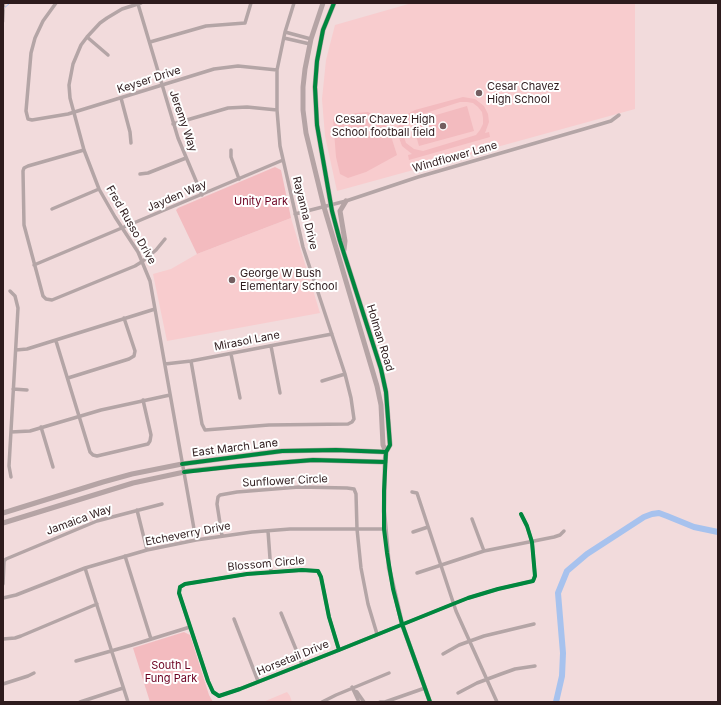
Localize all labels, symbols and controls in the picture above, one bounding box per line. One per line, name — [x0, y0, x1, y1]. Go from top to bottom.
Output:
street label: Keyser Drive — [116, 64, 182, 96]
place label: Cesar Chavez High School — [487, 80, 560, 106]
street label: Jeremy Way — [166, 88, 200, 154]
marker: Cesar Chavez High School — [474, 88, 484, 98]
place label: Cesar Chavez High School football field — [332, 113, 435, 139]
marker: Cesar Chavez High School football field — [438, 121, 448, 131]
street label: Windflower Lane — [411, 139, 499, 175]
street label: Rayanna Drive — [290, 175, 320, 251]
street label: Jayden Way — [145, 178, 209, 214]
street label: Fred Russo Drive — [103, 183, 159, 267]
park label: Unity Park — [234, 195, 288, 209]
place label: George W Bush Elementary School — [240, 267, 337, 293]
marker: George W Bush Elementary School — [227, 275, 237, 285]
street label: Holman Road — [364, 303, 396, 373]
street label: Mirasol Lane — [213, 328, 281, 354]
street label: East March Lane — [191, 436, 279, 460]
street label: Sunflower Circle — [242, 472, 328, 490]
street label: Jamaica Way — [44, 502, 114, 538]
street label: Etcheverry Drive — [144, 519, 232, 549]
street label: Blossom Circle — [227, 554, 305, 574]
street label: Horsetail Drive — [255, 638, 331, 678]
park label: South L Fung Park — [145, 659, 197, 685]

